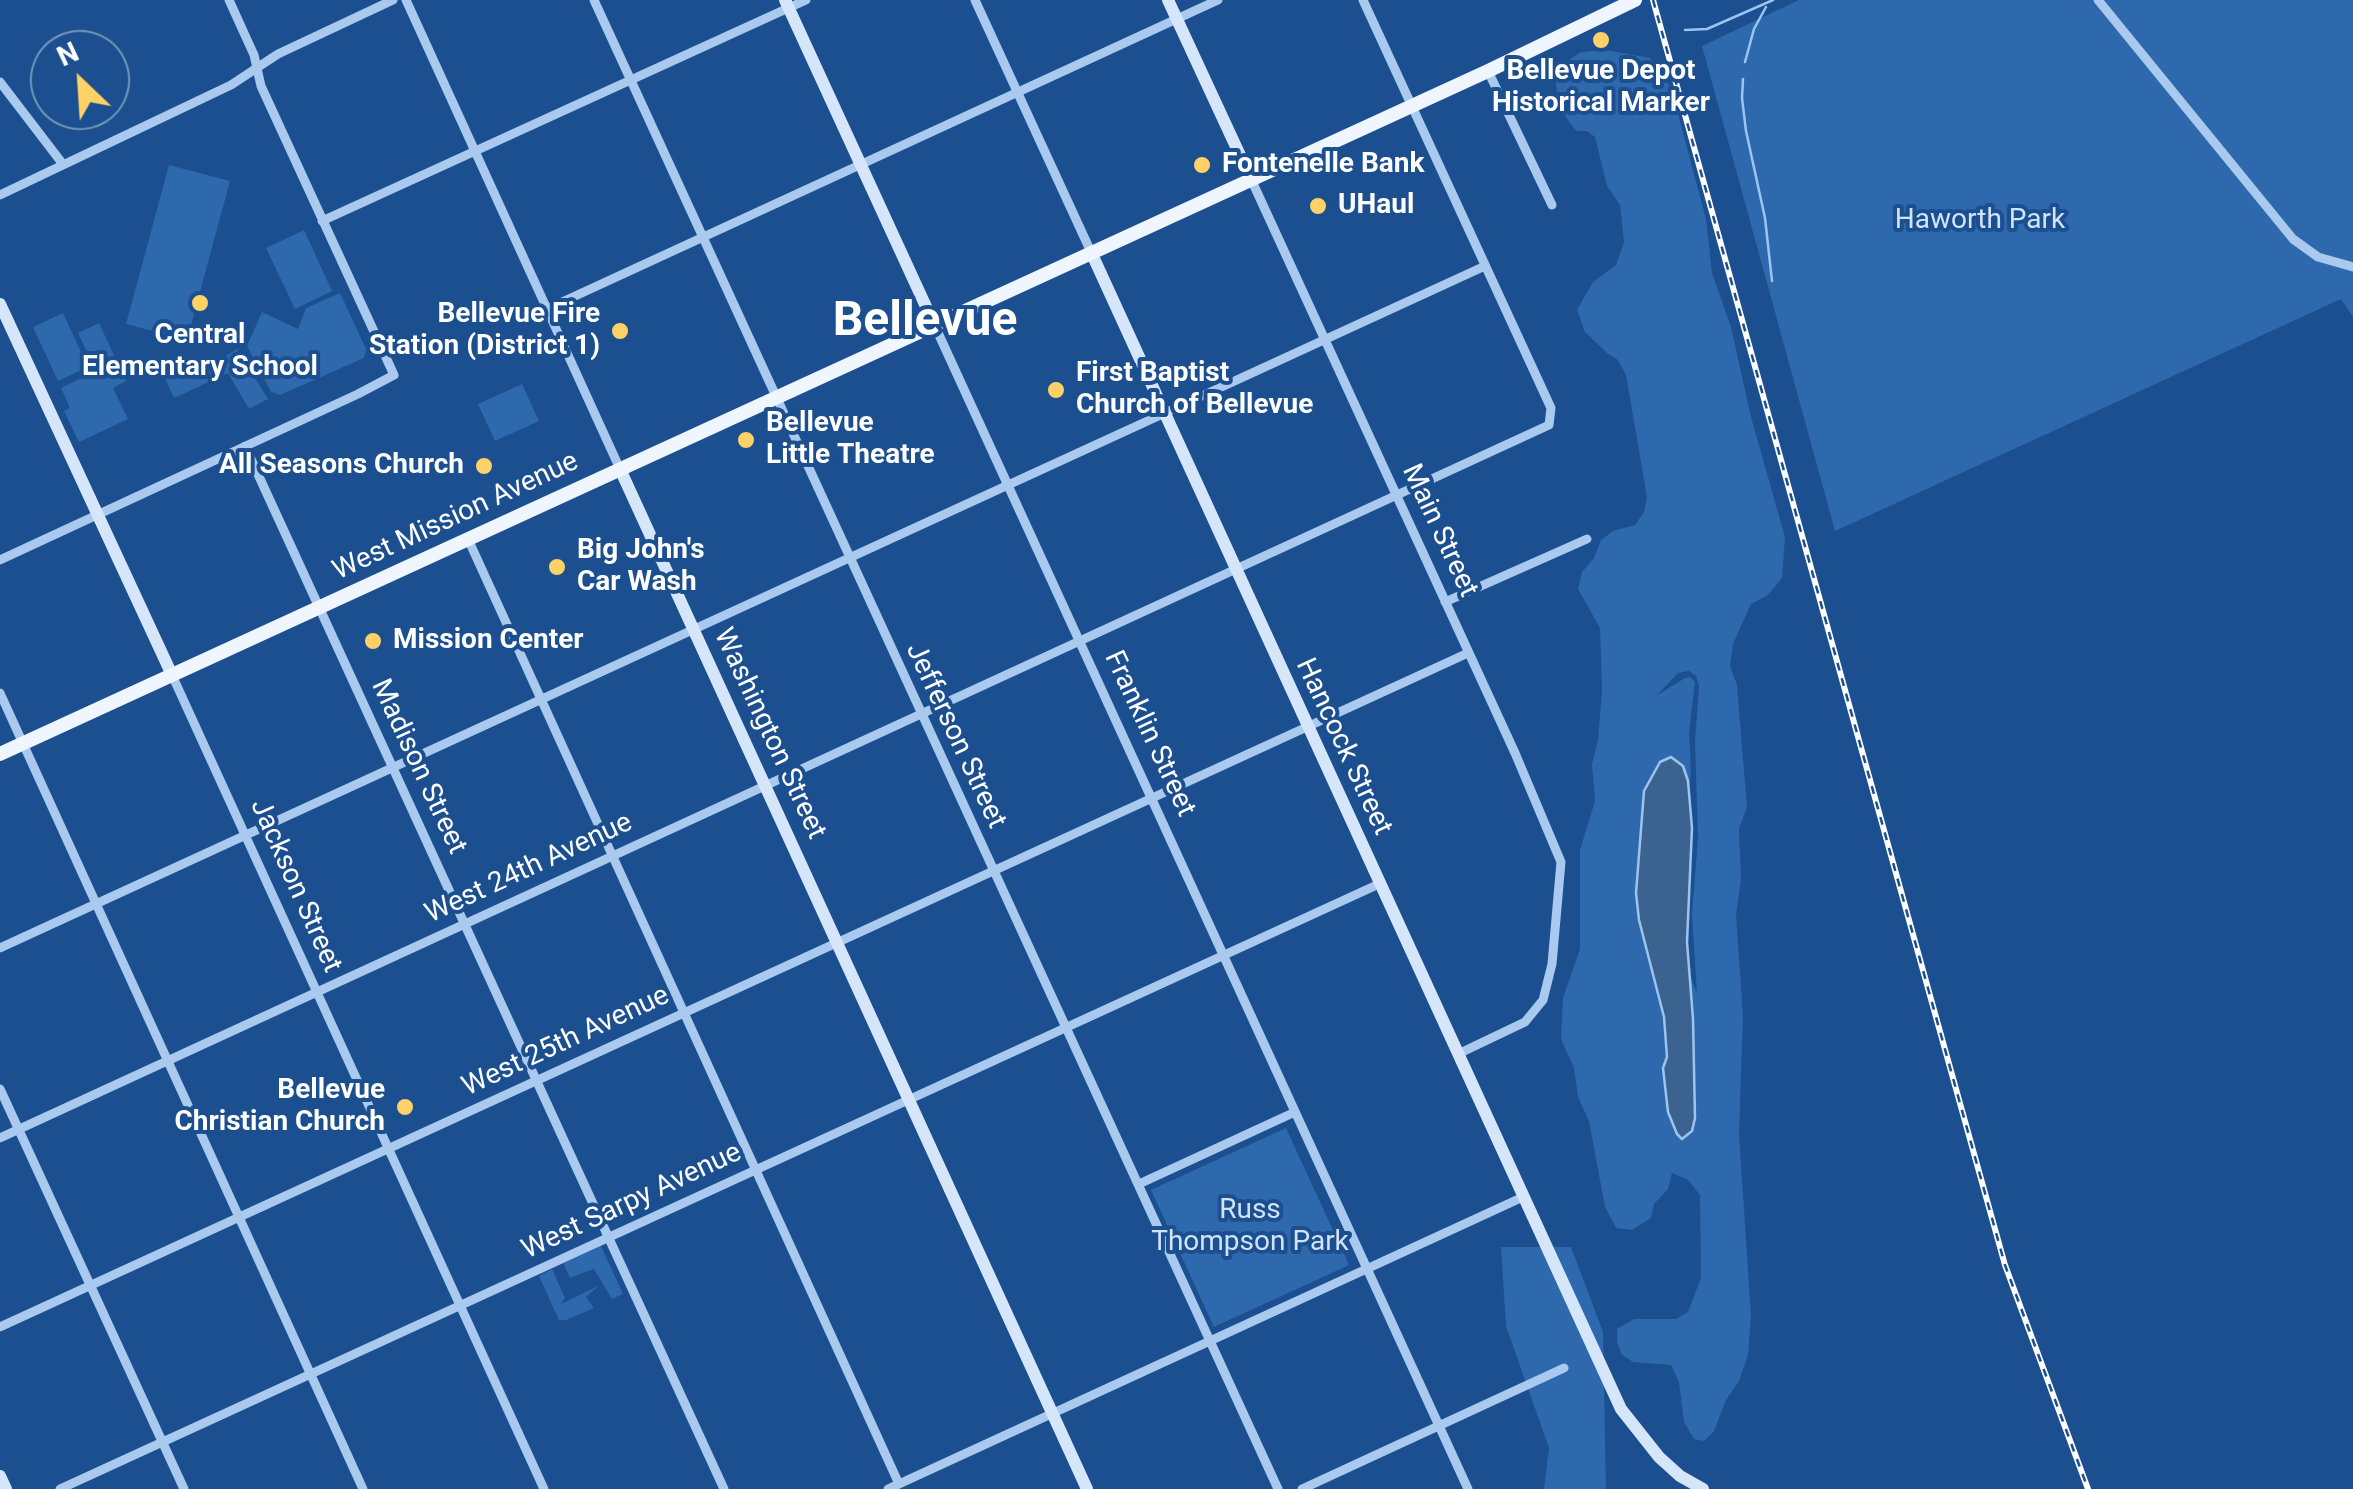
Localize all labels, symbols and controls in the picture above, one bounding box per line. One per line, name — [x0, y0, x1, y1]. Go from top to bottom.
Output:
marker: Bellevue Depot Historical Marker — [1590, 29, 1612, 51]
north arrow — [30, 30, 130, 130]
text: N — [52, 35, 84, 73]
place label: Bellevue Depot Historical Marker — [1492, 55, 1710, 121]
place label: Fontenelle Bank — [1222, 148, 1424, 182]
marker: Fontenelle Bank — [1191, 154, 1213, 176]
place label: UHaul — [1338, 189, 1414, 223]
marker: UHaul — [1307, 195, 1329, 217]
park label: Haworth Park — [1895, 204, 2065, 238]
marker: Central Elementary School — [189, 292, 211, 314]
district label: Bellevue — [833, 294, 1017, 352]
place label: Bellevue Fire Station (District 1) — [369, 298, 600, 364]
place label: Central Elementary School — [82, 319, 318, 385]
marker: Bellevue Fire Station (District 1) — [609, 320, 631, 342]
place label: First Baptist Church of Bellevue — [1076, 357, 1313, 423]
marker: First Baptist Church of Bellevue — [1045, 379, 1067, 401]
place label: Bellevue Little Theatre — [766, 407, 935, 473]
marker: Bellevue Little Theatre — [735, 429, 757, 451]
street label: West Mission Avenue — [328, 445, 584, 589]
place label: All Seasons Church — [219, 449, 464, 483]
marker: All Seasons Church — [473, 455, 495, 477]
street label: Main Street — [1394, 459, 1484, 603]
place label: Big John's Car Wash — [577, 534, 705, 600]
marker: Big John's Car Wash — [546, 556, 568, 578]
street label: Washington Street — [705, 623, 833, 845]
place label: Mission Center — [393, 624, 584, 658]
marker: Mission Center — [362, 630, 384, 652]
street label: Jefferson Street — [897, 638, 1013, 834]
street label: Franklin Street — [1096, 646, 1202, 822]
street label: Hancock Street — [1287, 653, 1399, 841]
street label: Madison Street — [363, 674, 473, 860]
street label: Jackson Street — [242, 794, 348, 978]
street label: West 24th Avenue — [420, 806, 638, 932]
street label: West 25th Avenue — [457, 979, 675, 1105]
place label: Bellevue Christian Church — [174, 1074, 385, 1140]
marker: Bellevue Christian Church — [394, 1096, 416, 1118]
street label: West Sarpy Avenue — [517, 1136, 747, 1268]
park label: Russ Thompson Park — [1151, 1194, 1349, 1260]

